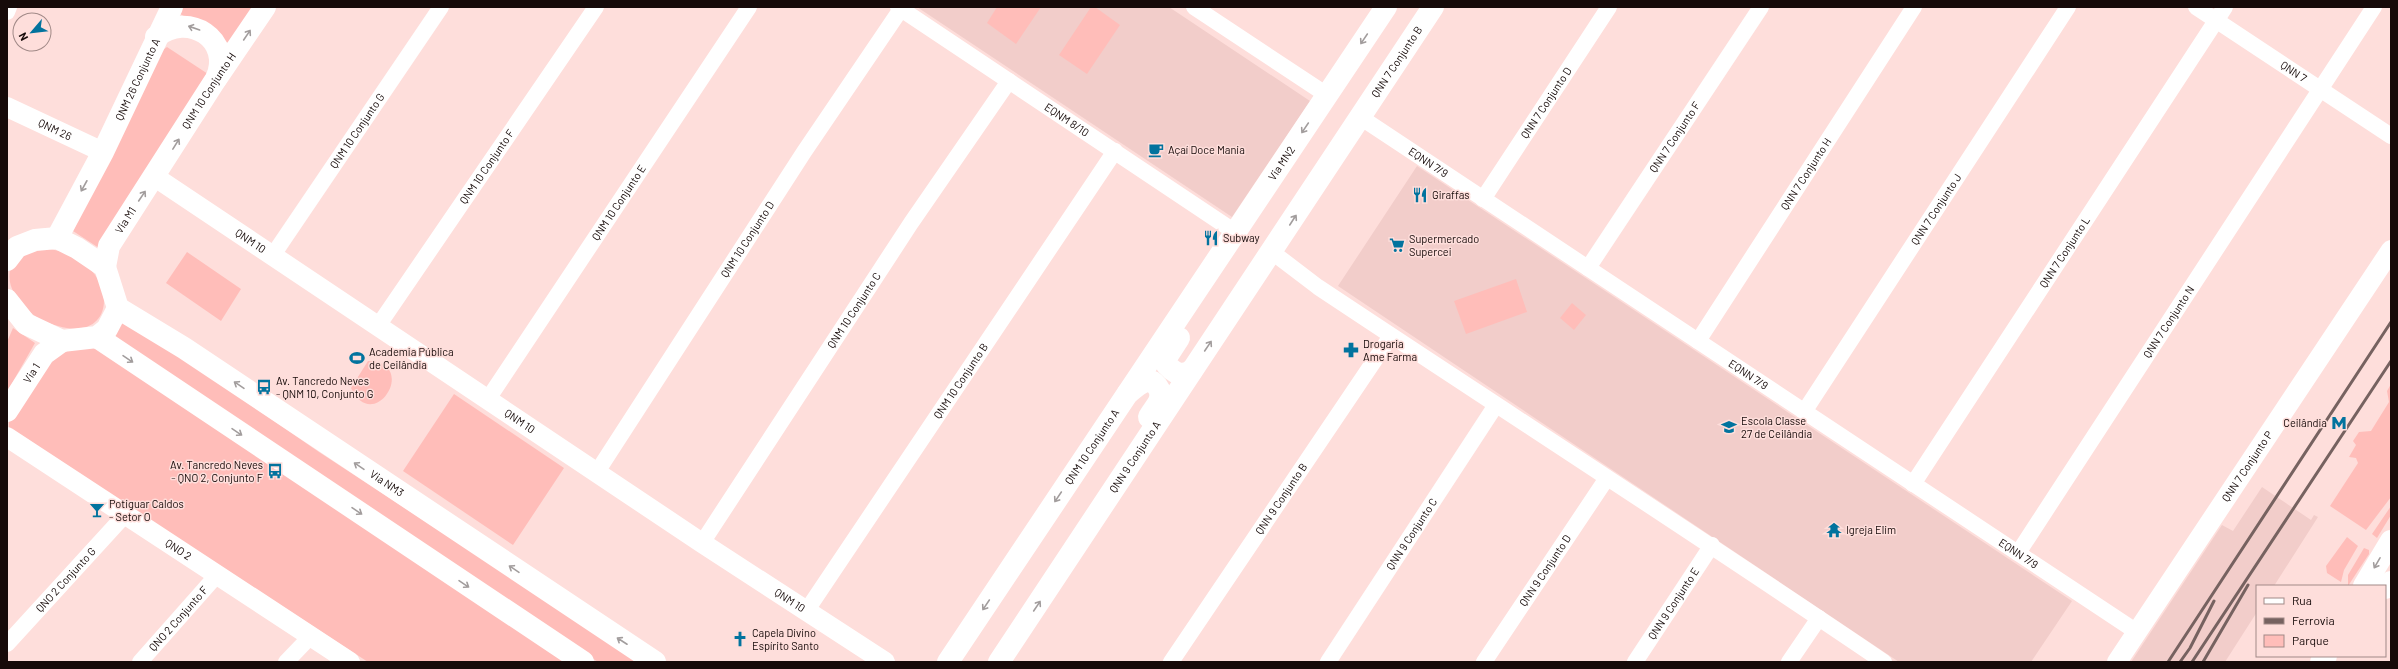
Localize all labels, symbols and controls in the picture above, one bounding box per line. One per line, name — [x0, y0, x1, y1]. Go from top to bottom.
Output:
north arrow — [12, 12, 52, 52]
street label: QNN 7 Conjunto B — [1368, 23, 1425, 100]
one-way arrow — [188, 24, 201, 31]
one-way arrow — [243, 30, 251, 41]
text: N — [15, 31, 30, 43]
one-way arrow — [1360, 34, 1368, 45]
street label: QNM 26 Conjunto A — [112, 36, 162, 122]
street label: QNM 10 Conjunto H — [179, 50, 238, 131]
street label: QNN 7 — [2278, 58, 2309, 84]
street label: QNN 7 Conjunto D — [1518, 64, 1574, 141]
street label: QNM 10 Conjunto G — [327, 90, 387, 171]
street label: QNN 7 Conjunto F — [1646, 99, 1702, 175]
street label: EQNM 8/10 — [1042, 100, 1092, 139]
street label: QNM 26 — [36, 116, 74, 143]
one-way arrow — [1301, 122, 1309, 133]
street label: QNM 10 Conjunto F — [456, 127, 517, 206]
street label: QNN 7 Conjunto H — [1778, 135, 1834, 212]
one-way arrow — [172, 138, 180, 150]
cafe icon: Açaí Doce Mania — [1147, 141, 1165, 159]
place label: Açaí Doce Mania — [1168, 143, 1245, 156]
street label: Via MN2 — [1265, 143, 1297, 183]
street label: EQNN 7/9 — [1406, 144, 1451, 180]
street label: QNM 10 Conjunto E — [589, 162, 648, 243]
street label: QNN 7 Conjunto J — [1908, 171, 1964, 247]
one-way arrow — [80, 180, 87, 192]
restaurant icon: Giraffas — [1411, 186, 1429, 204]
place label: Giraffas — [1432, 188, 1470, 201]
one-way arrow — [138, 191, 146, 202]
street label: QNM 10 Conjunto D — [718, 198, 777, 280]
street label: Via M1 — [112, 204, 138, 236]
one-way arrow — [1289, 214, 1297, 225]
street label: QNN 7 Conjunto L — [2036, 214, 2092, 290]
street label: QNM 10 — [233, 226, 269, 255]
restaurant icon: Subway — [1202, 229, 1220, 247]
place label: Subway — [1223, 231, 1260, 244]
place label: Supermercado Supercei — [1409, 232, 1479, 258]
supermarket icon: Supermercado Supercei — [1388, 236, 1406, 254]
street label: QNM 10 Conjunto C — [824, 270, 883, 350]
street label: QNN 7 Conjunto N — [2140, 283, 2197, 360]
place label: Drogaria Ame Farma — [1363, 337, 1417, 363]
street label: QNM 10 Conjunto B — [930, 340, 990, 421]
one-way arrow — [1204, 341, 1212, 352]
pharmacy icon: Drogaria Ame Farma — [1342, 341, 1360, 359]
place label: Academia Pública de Ceilândia — [369, 345, 454, 371]
sports icon: Academia Pública de Ceilândia — [348, 349, 366, 367]
one-way arrow — [123, 355, 134, 363]
street label: EQNN 7/9 — [1727, 356, 1771, 392]
street label: Via 1 — [20, 361, 42, 385]
place label: Av. Tancredo Neves - QNM 10, Conjunto G — [276, 374, 373, 400]
bus stop icon: Av. Tancredo Neves - QNM 10, Conjunto G — [255, 378, 273, 396]
one-way arrow — [234, 381, 245, 389]
street label: QNM 10 — [502, 406, 538, 436]
street label: QNM 10 Conjunto A — [1062, 406, 1122, 487]
place label: Escola Classe 27 de Ceilândia — [1741, 414, 1812, 440]
metro station icon: Ceilândia — [2330, 414, 2348, 432]
place label: Ceilândia — [2283, 416, 2327, 429]
street label: QNN 9 Conjunto A — [1106, 418, 1163, 495]
school or university icon: Escola Classe 27 de Ceilândia — [1720, 418, 1738, 436]
one-way arrow — [231, 427, 242, 436]
street label: QNN 7 Conjunto P — [2218, 428, 2275, 504]
place label: Av. Tancredo Neves - QNO 2, Conjunto F — [170, 458, 263, 484]
street label: QNN 9 Conjunto B — [1252, 460, 1310, 537]
bus stop icon: Av. Tancredo Neves - QNO 2, Conjunto F — [266, 462, 284, 480]
one-way arrow — [354, 462, 365, 470]
street label: Via NM3 — [368, 467, 407, 499]
one-way arrow — [1054, 491, 1062, 502]
street label: QNN 9 Conjunto C — [1383, 495, 1439, 572]
place label: Potiguar Caldos - Setor O — [109, 497, 184, 523]
bar icon: Potiguar Caldos - Setor O — [88, 501, 106, 519]
one-way arrow — [351, 507, 362, 515]
temple icon: Igreja Elim — [1825, 521, 1843, 539]
place label: Igreja Elim — [1846, 523, 1896, 536]
street label: QNN 9 Conjunto D — [1516, 532, 1573, 608]
street label: EQNN 7/9 — [1997, 535, 2041, 571]
street label: QNO 2 — [163, 536, 194, 562]
street label: QNO 2 Conjunto G — [33, 544, 98, 614]
one-way arrow — [2373, 557, 2381, 569]
one-way arrow — [508, 565, 519, 573]
street label: QNN 9 Conjunto E — [1645, 565, 1702, 642]
one-way arrow — [458, 580, 469, 588]
street label: QNO 2 Conjunto F — [146, 583, 210, 653]
street label: QNM 10 — [772, 585, 808, 614]
legend — [2256, 585, 2386, 657]
text: Rua — [2292, 593, 2312, 607]
one-way arrow — [982, 599, 990, 610]
one-way arrow — [1032, 601, 1041, 612]
text: Ferrovia — [2292, 613, 2335, 627]
place label: Capela Divino Espírito Santo — [752, 626, 819, 652]
church icon: Capela Divino Espírito Santo — [731, 630, 749, 648]
text: Parque — [2292, 633, 2329, 647]
one-way arrow — [616, 636, 628, 644]

